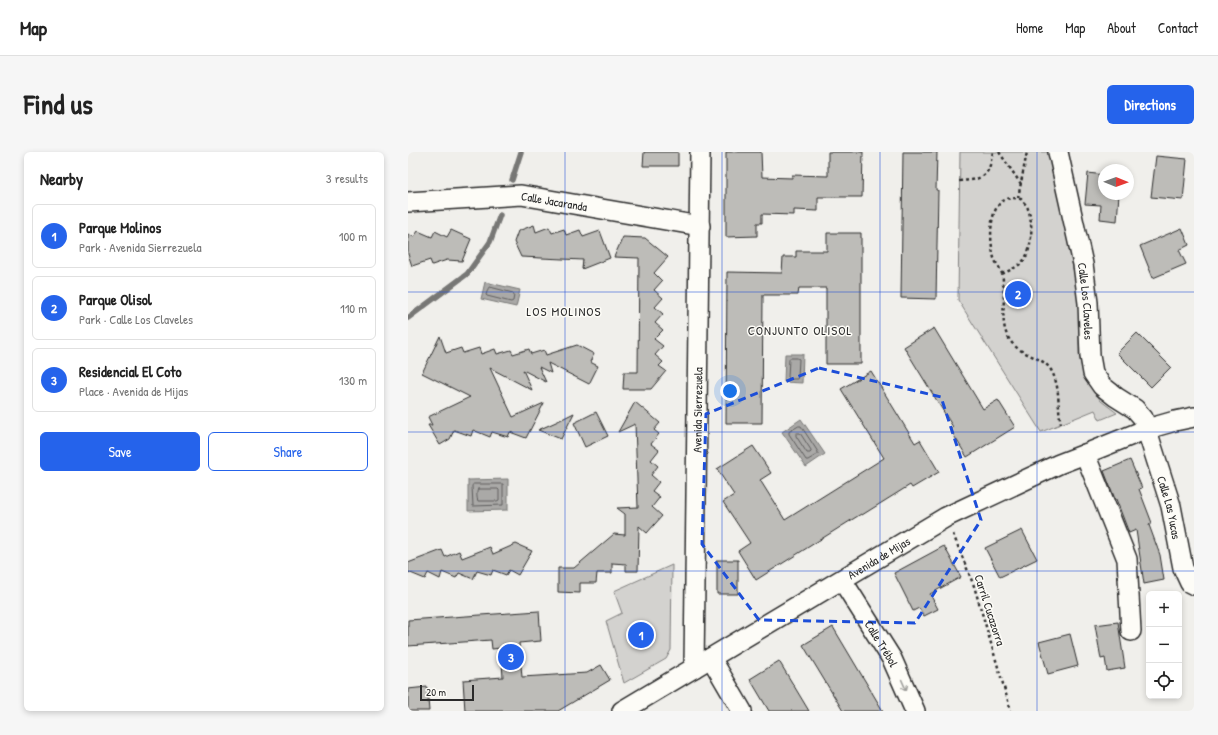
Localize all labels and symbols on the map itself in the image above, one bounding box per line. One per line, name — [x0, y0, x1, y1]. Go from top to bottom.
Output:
north arrow — [1098, 164, 1134, 200]
street label: Calle Jacaranda — [520, 187, 589, 215]
street label: Calle Los Claveles — [1074, 261, 1098, 340]
pin: 2 — [1005, 279, 1031, 309]
district label: LOS MOLINOS — [527, 302, 602, 320]
district label: CONJUNTO OLISOL — [748, 321, 852, 339]
street label: Avenida Sierrezuela — [688, 367, 706, 453]
your location — [720, 381, 740, 401]
street label: Calle Las Yucas — [1153, 474, 1186, 541]
street label: Avenida de Mijas — [844, 532, 913, 583]
street label: Carril Cucazorra — [971, 572, 1010, 648]
street label: Calle Trébol — [861, 617, 903, 670]
pin: 1 — [628, 620, 654, 650]
pin: 3 — [498, 642, 524, 672]
one-way arrow — [901, 679, 908, 691]
scale bar — [420, 683, 474, 702]

